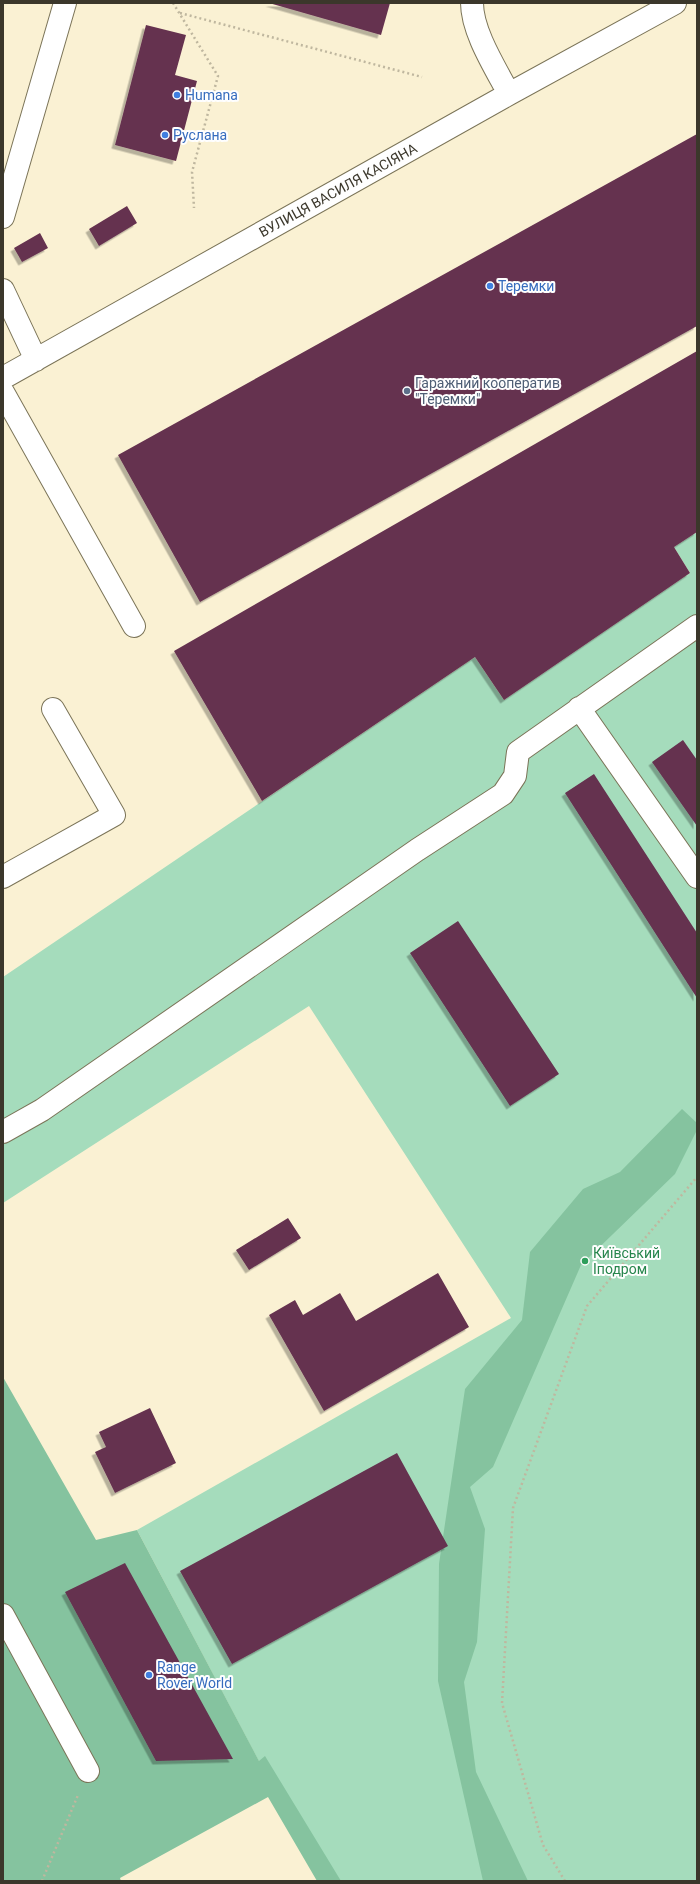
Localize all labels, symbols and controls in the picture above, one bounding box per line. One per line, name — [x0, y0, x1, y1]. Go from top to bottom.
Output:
place label: Humana — [185, 87, 238, 103]
marker: Humana — [172, 90, 182, 100]
place label: Руслана — [173, 127, 227, 143]
marker: Руслана — [160, 130, 170, 140]
street label: ВУЛИЦЯ ВАСИЛЯ КАСІЯНА — [256, 140, 420, 240]
place label: Теремки — [498, 278, 554, 294]
marker: Теремки — [485, 281, 495, 291]
place label: Гаражний кооператив "Теремки" — [415, 375, 560, 407]
marker: Гаражний кооператив "Теремки" — [402, 386, 412, 396]
place label: Київський Іподром — [593, 1245, 660, 1277]
marker: Київський Іподром — [580, 1256, 590, 1266]
place label: Range Rover World — [157, 1659, 232, 1691]
marker: Range Rover World — [144, 1670, 154, 1680]

